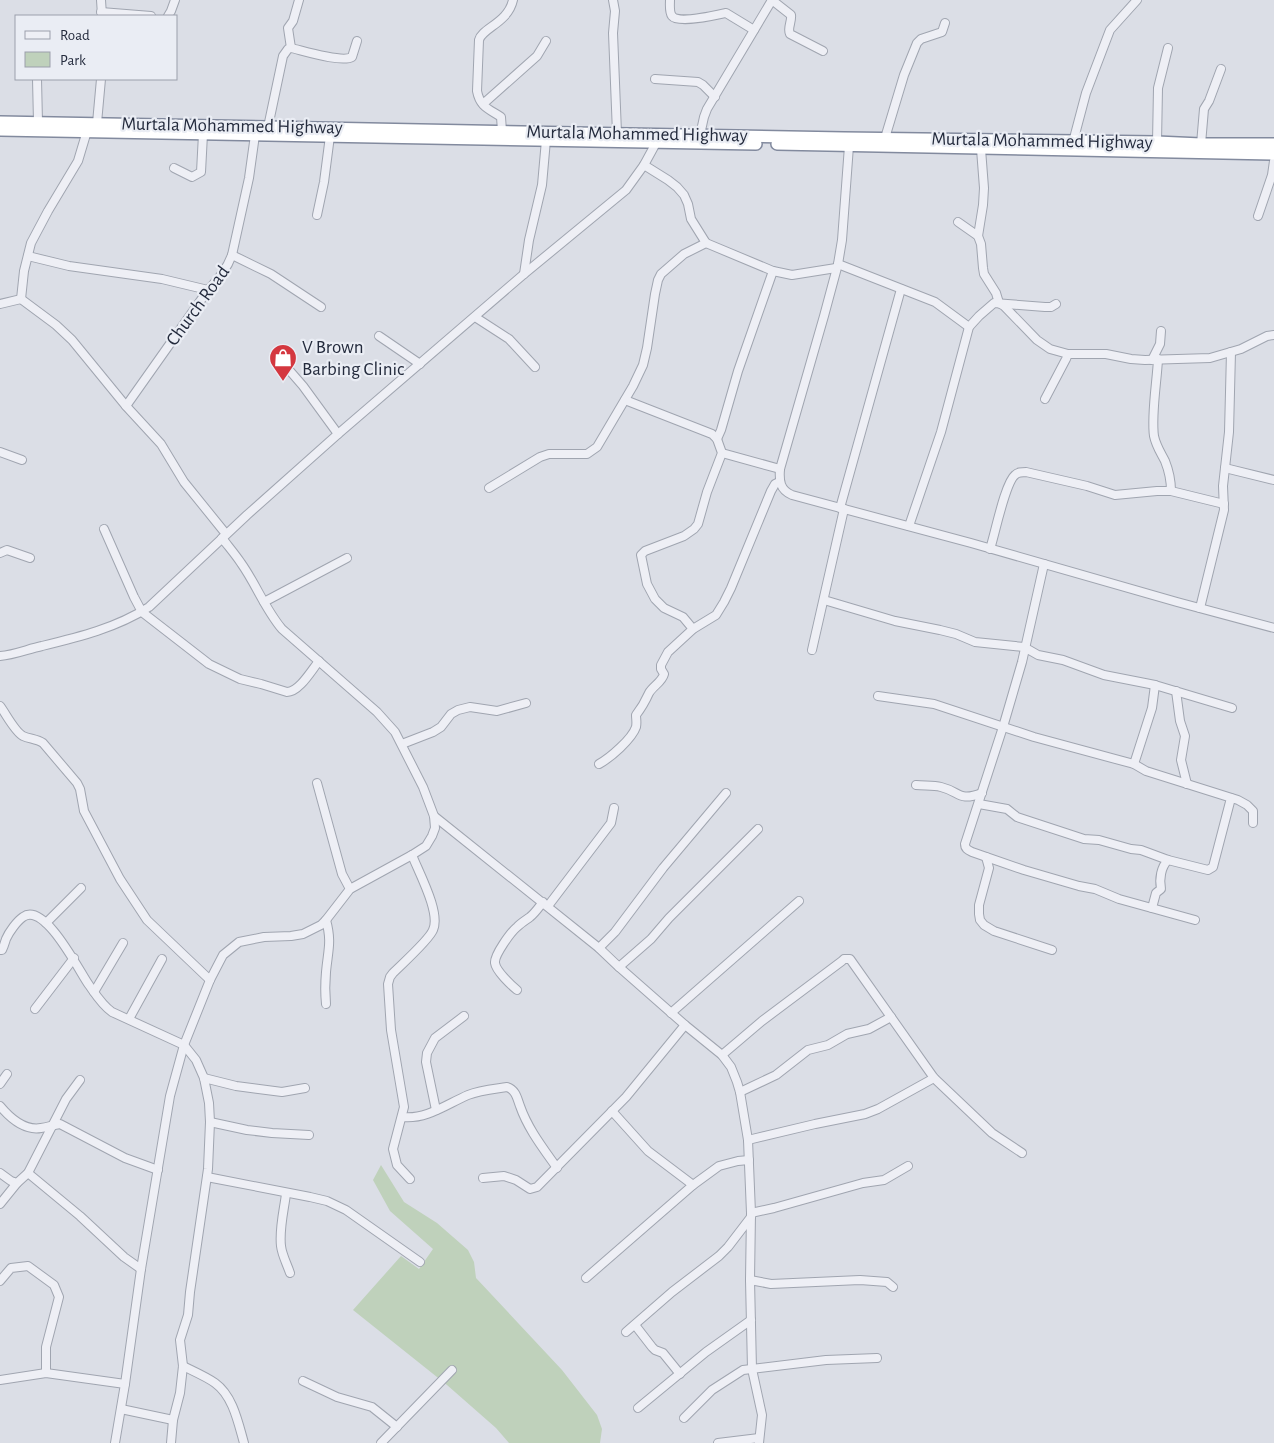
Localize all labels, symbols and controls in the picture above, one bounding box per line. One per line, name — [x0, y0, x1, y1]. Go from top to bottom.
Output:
legend — [15, 15, 178, 80]
text: Road — [60, 28, 90, 43]
text: Park — [60, 53, 86, 68]
street label: Murtala Mohammed Highway — [121, 115, 343, 137]
street label: Murtala Mohammed Highway — [526, 123, 748, 145]
street label: Murtala Mohammed Highway — [931, 130, 1153, 152]
street label: Church Road — [163, 262, 233, 349]
place label: V Brown Barbing Clinic — [302, 338, 404, 379]
shop icon: V Brown Barbing Clinic — [268, 343, 298, 382]

